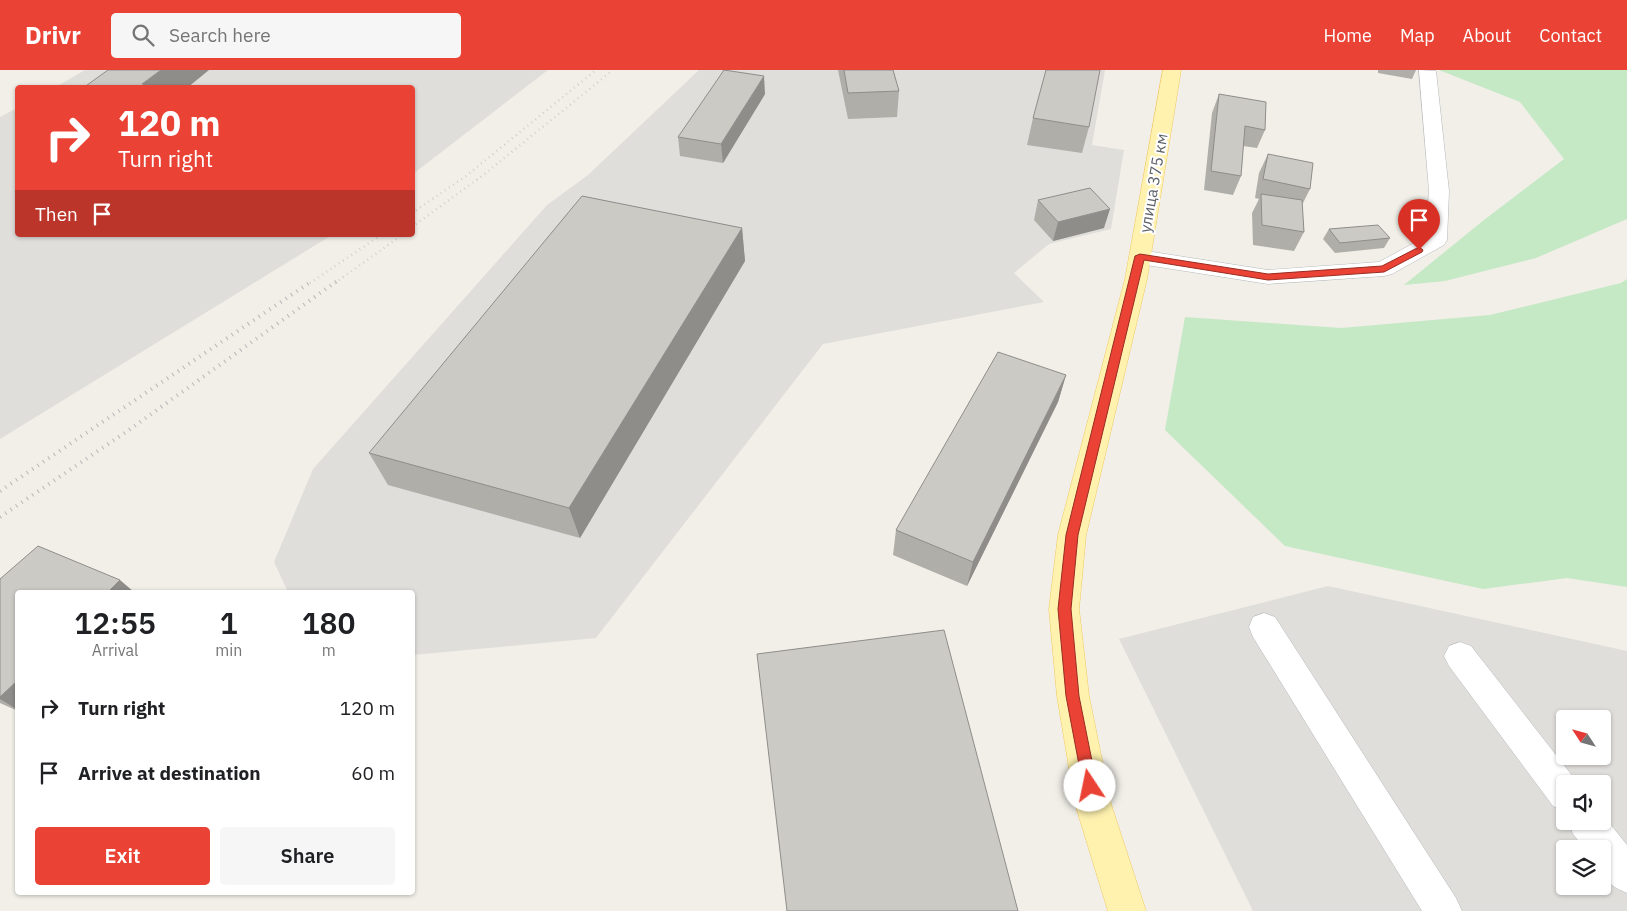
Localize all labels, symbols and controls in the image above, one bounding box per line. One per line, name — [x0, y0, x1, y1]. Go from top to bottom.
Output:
search box — [111, 13, 461, 58]
text: Drivr — [25, 19, 81, 51]
icon: search — [129, 21, 157, 49]
text: Search here — [169, 23, 271, 47]
text: Home — [1324, 24, 1372, 47]
text: Map — [1400, 24, 1435, 47]
text: About — [1463, 24, 1511, 47]
text: Contact — [1539, 24, 1602, 47]
text: 120 m — [118, 100, 221, 146]
icon: right — [35, 105, 100, 170]
street label: улица 375 км — [1134, 132, 1172, 234]
text: Turn right — [118, 144, 213, 173]
pin — [1398, 199, 1440, 250]
icon: arrive — [88, 200, 116, 228]
text: Then — [35, 202, 78, 226]
icon: arrive — [1405, 206, 1433, 234]
text: 12:55 — [74, 603, 156, 642]
text: 1 — [220, 603, 238, 642]
text: 180 — [302, 603, 356, 642]
text: Arrival — [92, 640, 138, 660]
text: min — [215, 640, 242, 660]
text: m — [322, 640, 336, 660]
icon: right — [35, 694, 63, 722]
text: Turn right — [78, 696, 165, 720]
text: 120 m — [340, 696, 395, 720]
north arrow — [1556, 710, 1611, 765]
map controls — [1556, 710, 1611, 895]
icon: arrive — [35, 759, 63, 787]
position arrow — [1063, 759, 1115, 811]
text: Arrive at destination — [78, 761, 261, 785]
text: 60 m — [351, 761, 395, 785]
button: sound — [1556, 775, 1611, 830]
button: Exit — [35, 827, 210, 885]
button: Share — [220, 827, 395, 885]
button: layers — [1556, 840, 1611, 895]

